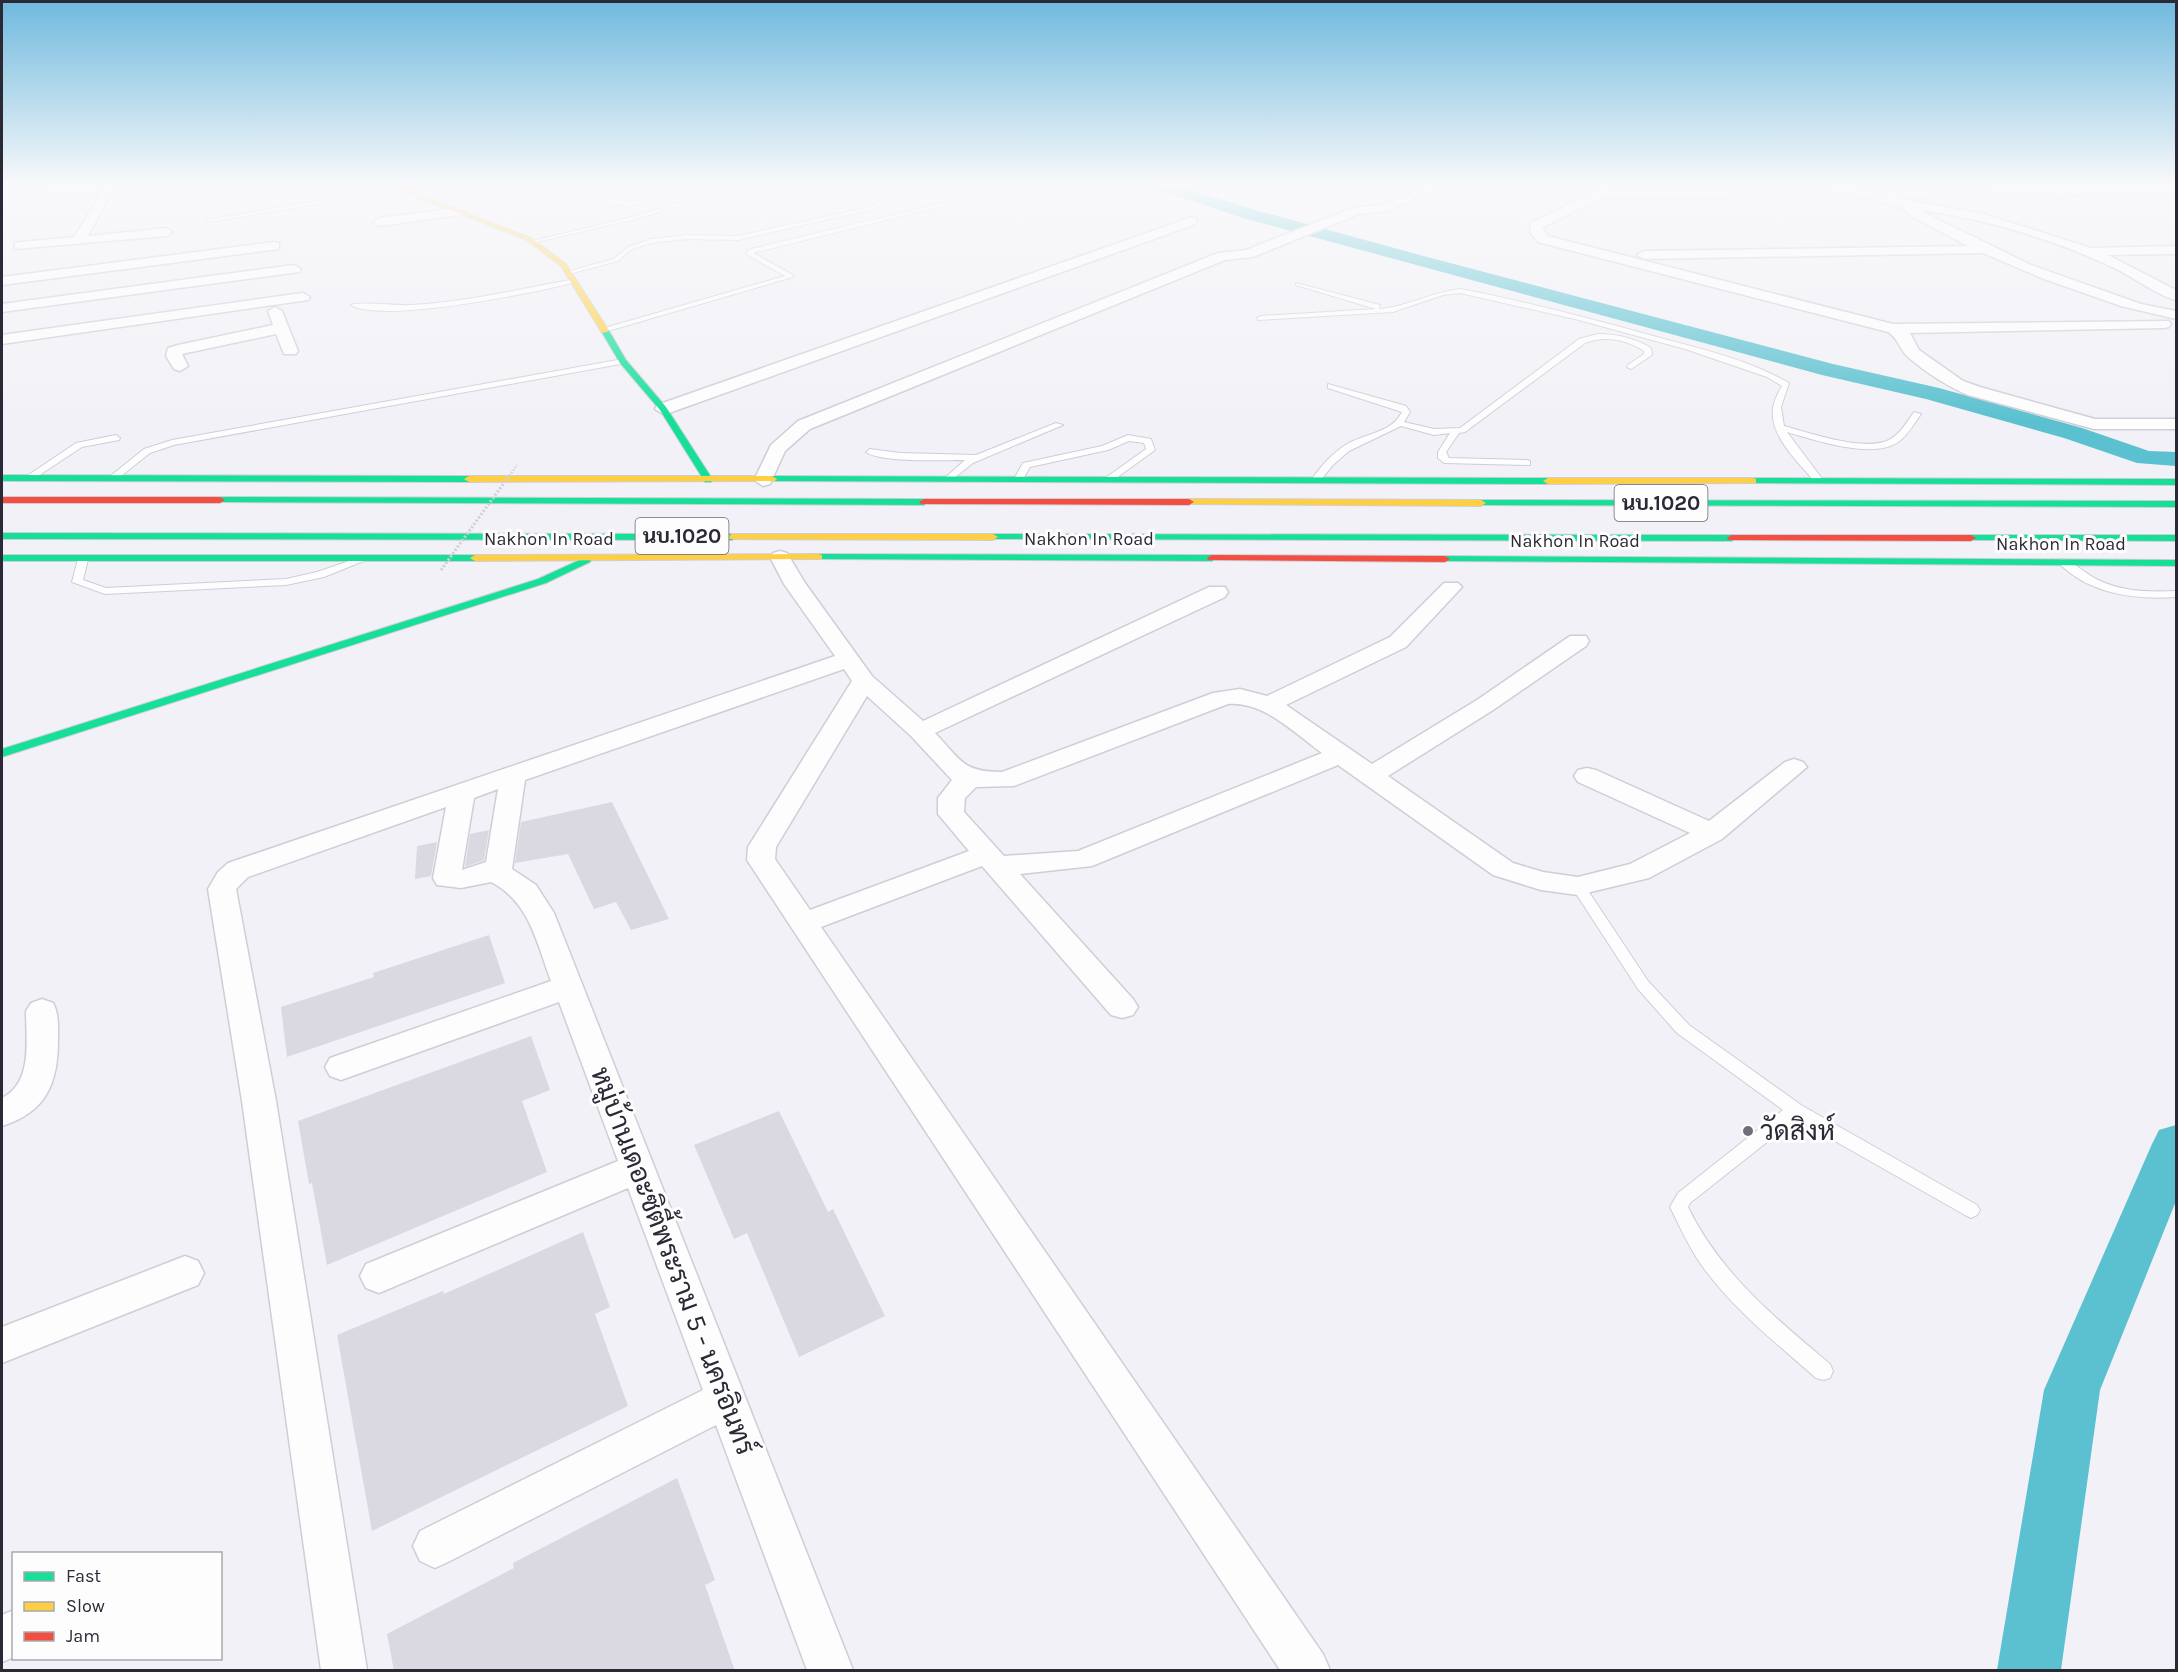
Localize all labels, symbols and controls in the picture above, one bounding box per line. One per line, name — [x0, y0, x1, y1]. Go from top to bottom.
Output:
road number: นบ.1020 — [1614, 485, 1708, 521]
road number: นบ.1020 — [636, 518, 728, 554]
street label: Nakhon In Road — [484, 528, 614, 550]
street label: Nakhon In Road — [1024, 528, 1154, 550]
street label: Nakhon In Road — [1510, 530, 1640, 552]
street label: Nakhon In Road — [1996, 533, 2126, 555]
street label: หมู่บ้านเดอะซิตี้พระราม 5 - นครอินทร์ — [582, 1059, 770, 1460]
place label: วัดสิงห์ — [1760, 1113, 1835, 1147]
marker: วัดสิงห์ — [1741, 1124, 1755, 1138]
legend — [12, 1552, 222, 1660]
text: Fast — [66, 1565, 101, 1587]
text: Slow — [66, 1595, 105, 1617]
text: Jam — [66, 1625, 100, 1647]

